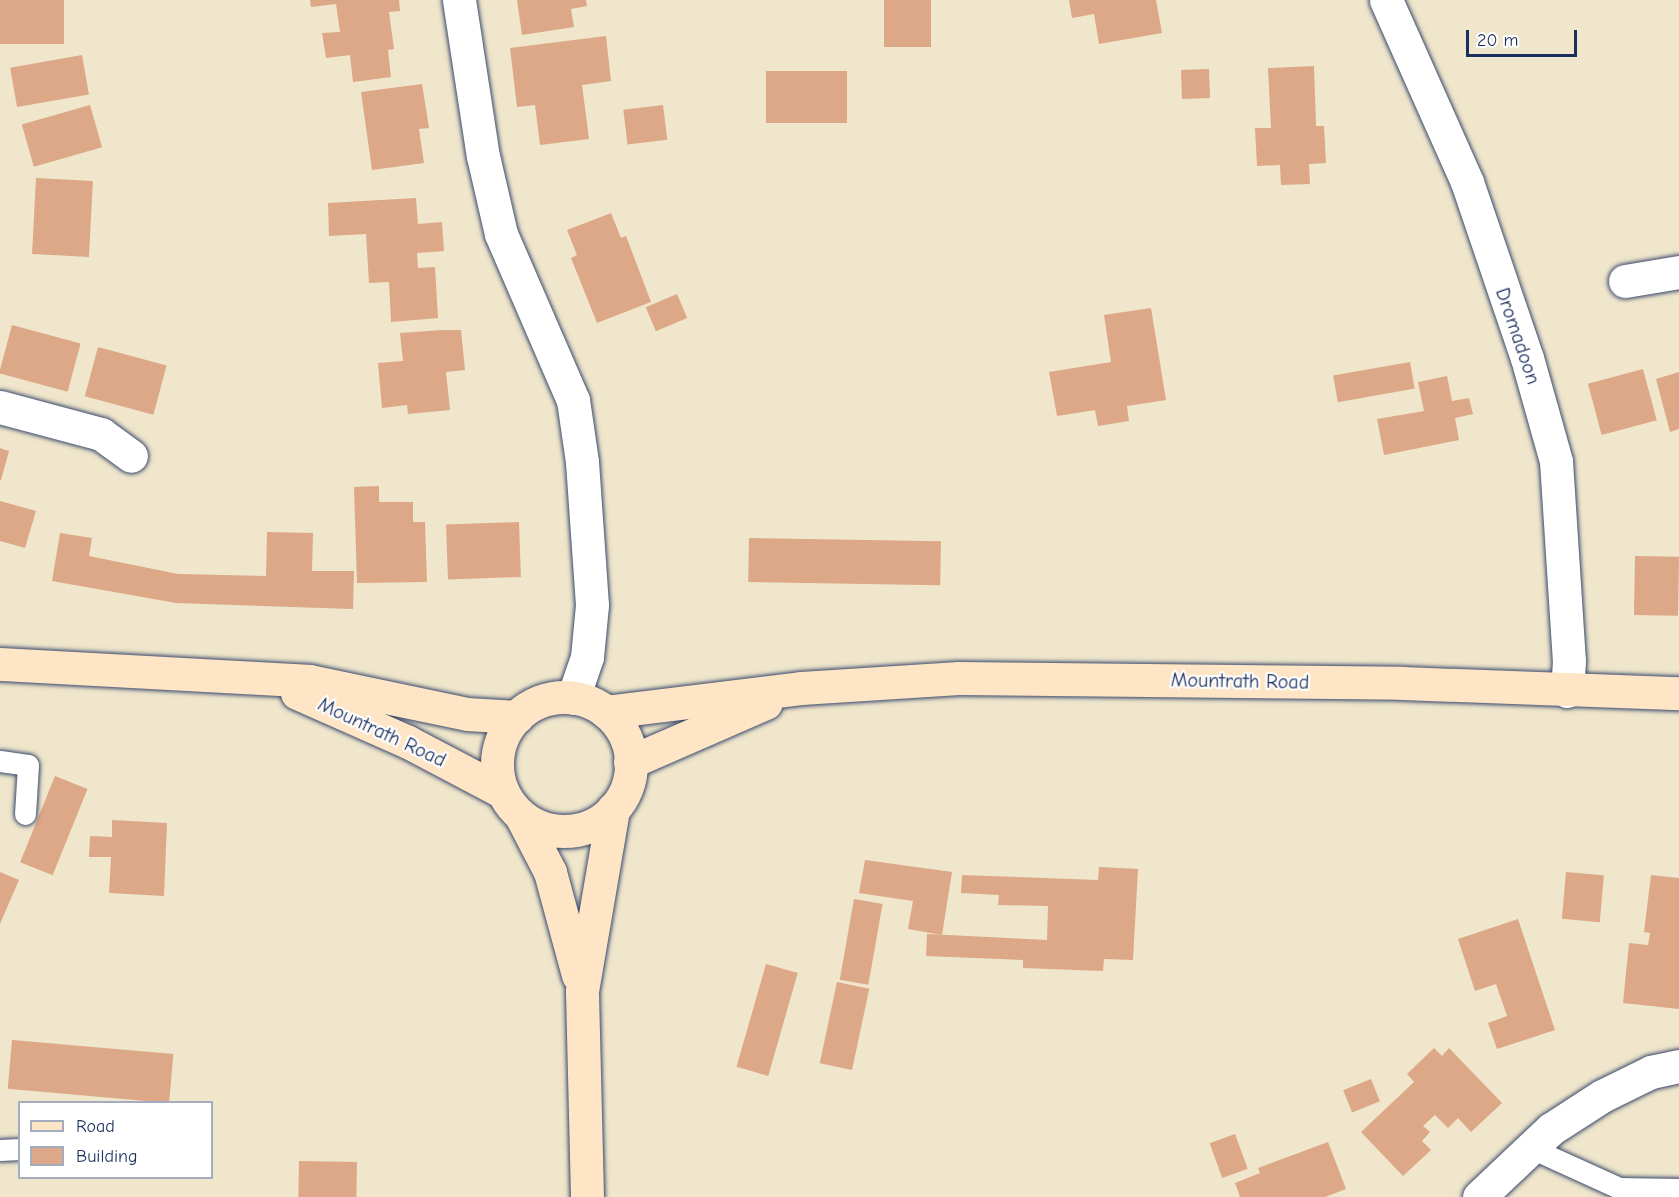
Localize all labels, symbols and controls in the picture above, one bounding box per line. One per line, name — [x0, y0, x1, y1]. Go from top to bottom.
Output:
scale bar — [1469, 18, 1580, 56]
text: 20 m — [1477, 30, 1518, 51]
street label: Dromadoon — [1490, 285, 1546, 387]
street label: Mountrath Road — [1171, 668, 1309, 694]
street label: Mountrath Road — [314, 692, 450, 772]
legend — [18, 1101, 213, 1179]
text: Road — [76, 1116, 115, 1137]
text: Building — [76, 1146, 138, 1167]

